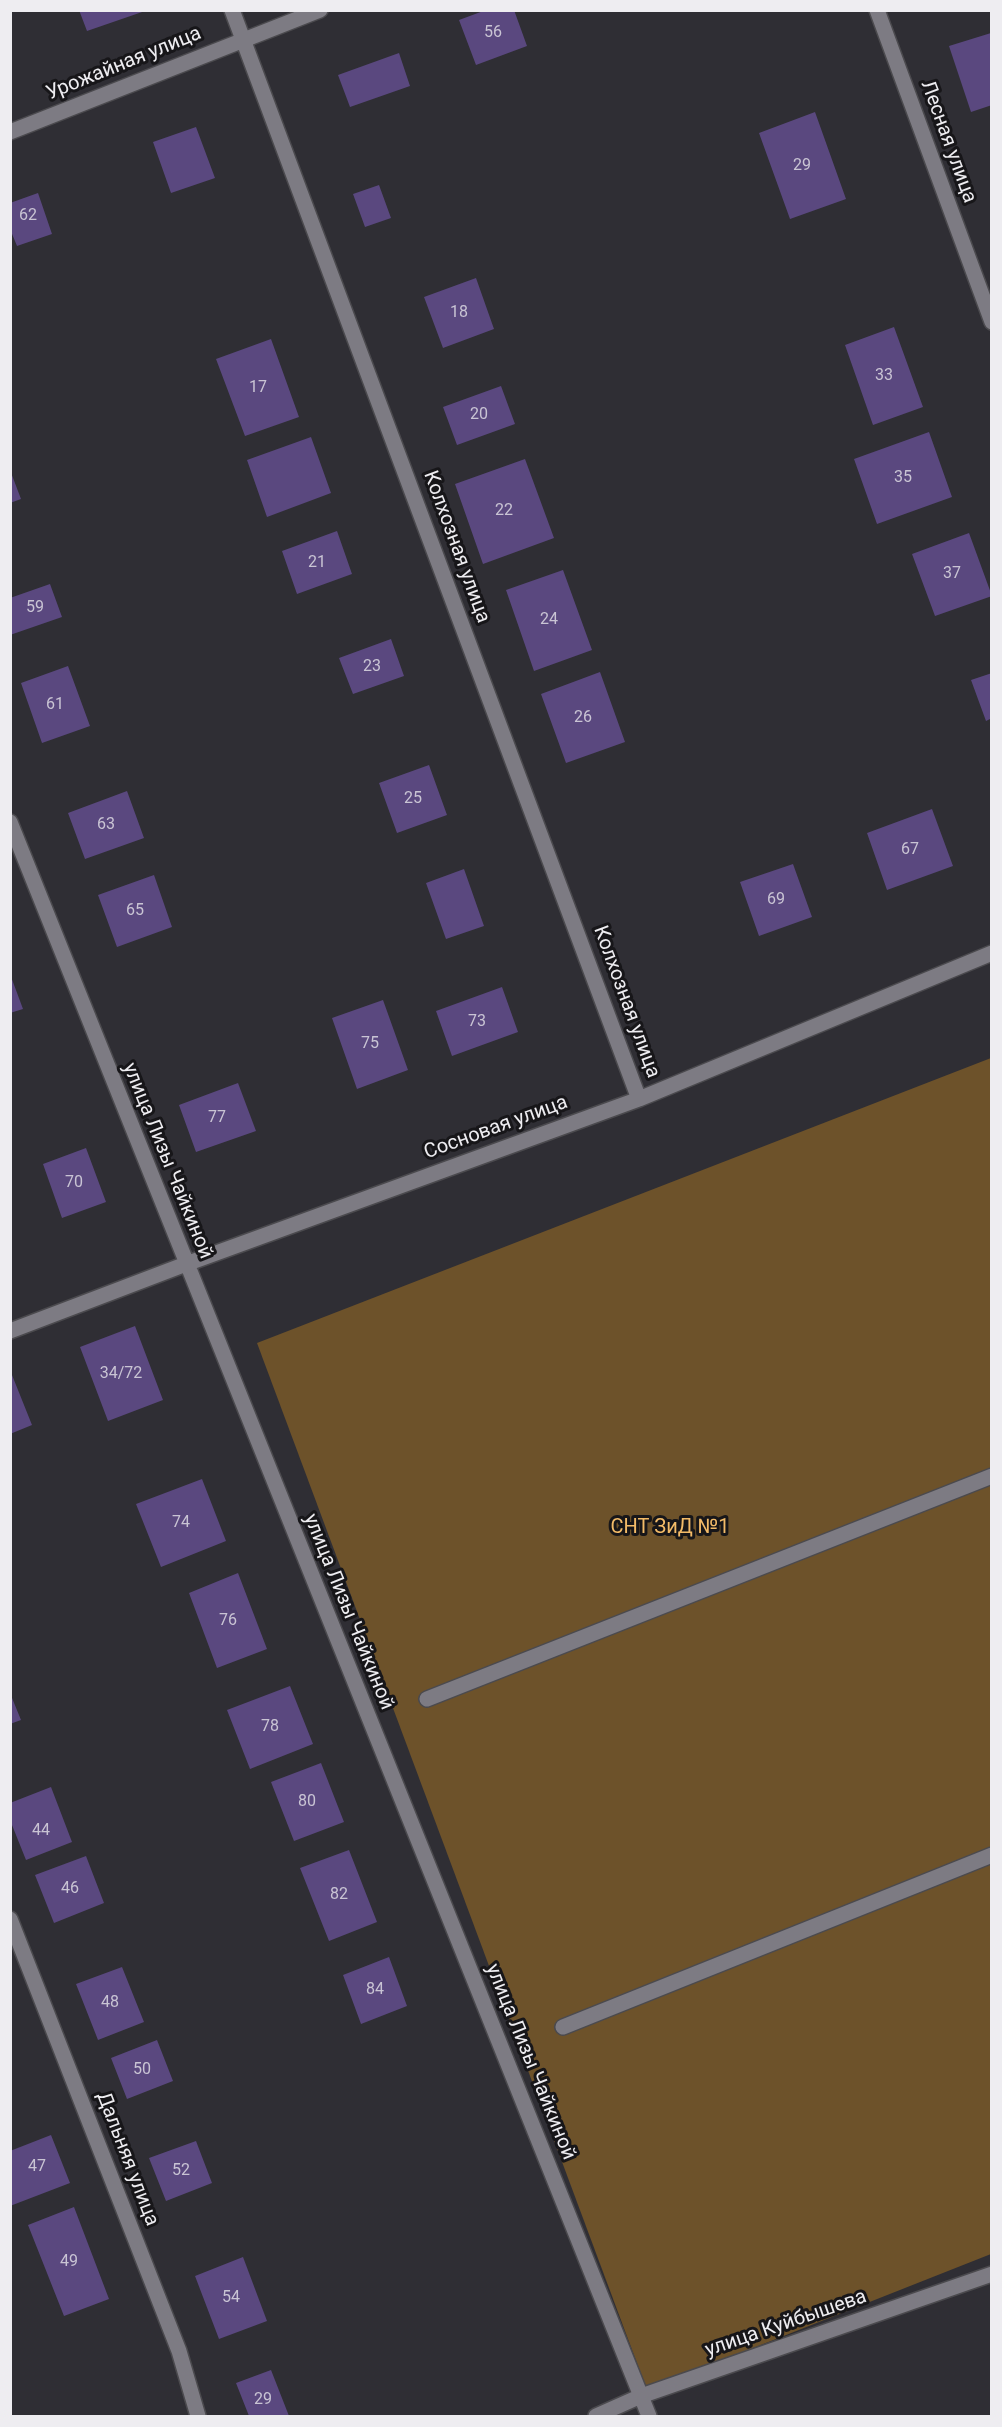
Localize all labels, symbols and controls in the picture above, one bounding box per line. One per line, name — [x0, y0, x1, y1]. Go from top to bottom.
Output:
street label: Урожайная улица — [43, 22, 205, 106]
house number: 56 — [484, 23, 502, 43]
street label: Лесная улица — [915, 78, 981, 206]
house number: 29 — [793, 156, 811, 176]
house number: 62 — [19, 206, 37, 226]
house number: 18 — [450, 303, 468, 323]
house number: 33 — [875, 366, 893, 386]
house number: 17 — [249, 378, 267, 398]
house number: 20 — [470, 405, 488, 425]
street label: Колхозная улица — [417, 468, 495, 626]
house number: 35 — [894, 468, 912, 488]
house number: 22 — [495, 501, 513, 521]
house number: 21 — [308, 553, 326, 573]
house number: 37 — [943, 564, 961, 584]
house number: 59 — [26, 598, 44, 618]
house number: 24 — [540, 610, 558, 630]
house number: 23 — [363, 657, 381, 677]
house number: 61 — [46, 695, 64, 715]
house number: 26 — [574, 708, 592, 728]
house number: 25 — [404, 789, 422, 809]
house number: 63 — [97, 815, 115, 835]
house number: 67 — [901, 840, 919, 860]
house number: 69 — [767, 890, 785, 910]
house number: 65 — [126, 901, 144, 921]
street label: Колхозная улица — [587, 923, 665, 1081]
house number: 73 — [468, 1012, 486, 1032]
house number: 75 — [361, 1034, 379, 1054]
street label: улица Лизы Чайкиной — [117, 1060, 217, 1262]
street label: Сосновая улица — [421, 1091, 571, 1165]
house number: 77 — [208, 1108, 226, 1128]
house number: 70 — [65, 1173, 83, 1193]
house number: 34/72 — [100, 1364, 142, 1384]
street label: улица Лизы Чайкиной — [298, 1511, 398, 1713]
house number: 74 — [172, 1513, 190, 1533]
park label: СНТ ЗиД №1 — [610, 1516, 730, 1540]
house number: 76 — [219, 1611, 237, 1631]
house number: 78 — [261, 1717, 279, 1737]
house number: 80 — [298, 1792, 316, 1812]
house number: 44 — [32, 1821, 50, 1841]
house number: 46 — [61, 1879, 79, 1899]
house number: 82 — [330, 1885, 348, 1905]
street label: улица Лизы Чайкиной — [480, 1961, 580, 2163]
house number: 84 — [366, 1980, 384, 2000]
house number: 48 — [101, 1993, 119, 2013]
house number: 50 — [133, 2060, 151, 2080]
street label: Дальняя улица — [90, 2089, 164, 2229]
house number: 47 — [28, 2157, 46, 2177]
house number: 52 — [172, 2161, 190, 2181]
house number: 49 — [60, 2252, 78, 2272]
street label: улица Куйбышева — [702, 2285, 870, 2363]
house number: 54 — [222, 2288, 240, 2308]
house number: 29 — [254, 2390, 272, 2410]

